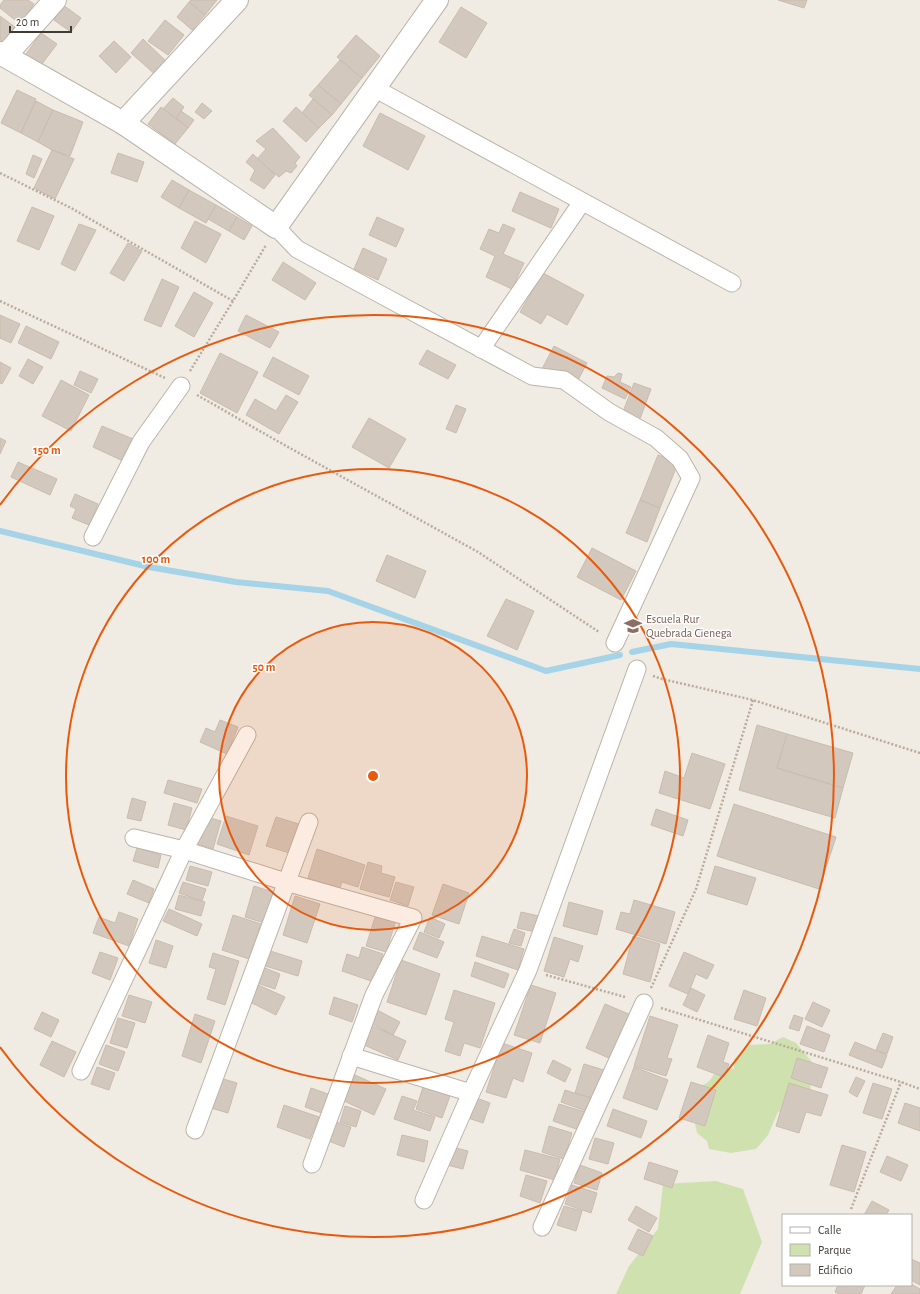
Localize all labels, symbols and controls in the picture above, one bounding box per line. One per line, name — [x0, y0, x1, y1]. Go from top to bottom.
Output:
scale bar — [10, 8, 71, 34]
text: 20 m — [16, 16, 39, 28]
text: 150 m — [33, 444, 61, 456]
text: 100 m — [142, 553, 170, 565]
place label: Escuela Rur Quebrada Cienega — [646, 613, 732, 640]
school or university icon: Escuela Rur Quebrada Cienega — [623, 616, 643, 636]
text: 50 m — [253, 661, 276, 673]
centre of rings — [366, 769, 380, 783]
legend — [782, 1214, 912, 1286]
text: Calle — [818, 1224, 841, 1236]
text: Parque — [818, 1244, 851, 1256]
text: Edificio — [818, 1264, 853, 1276]

